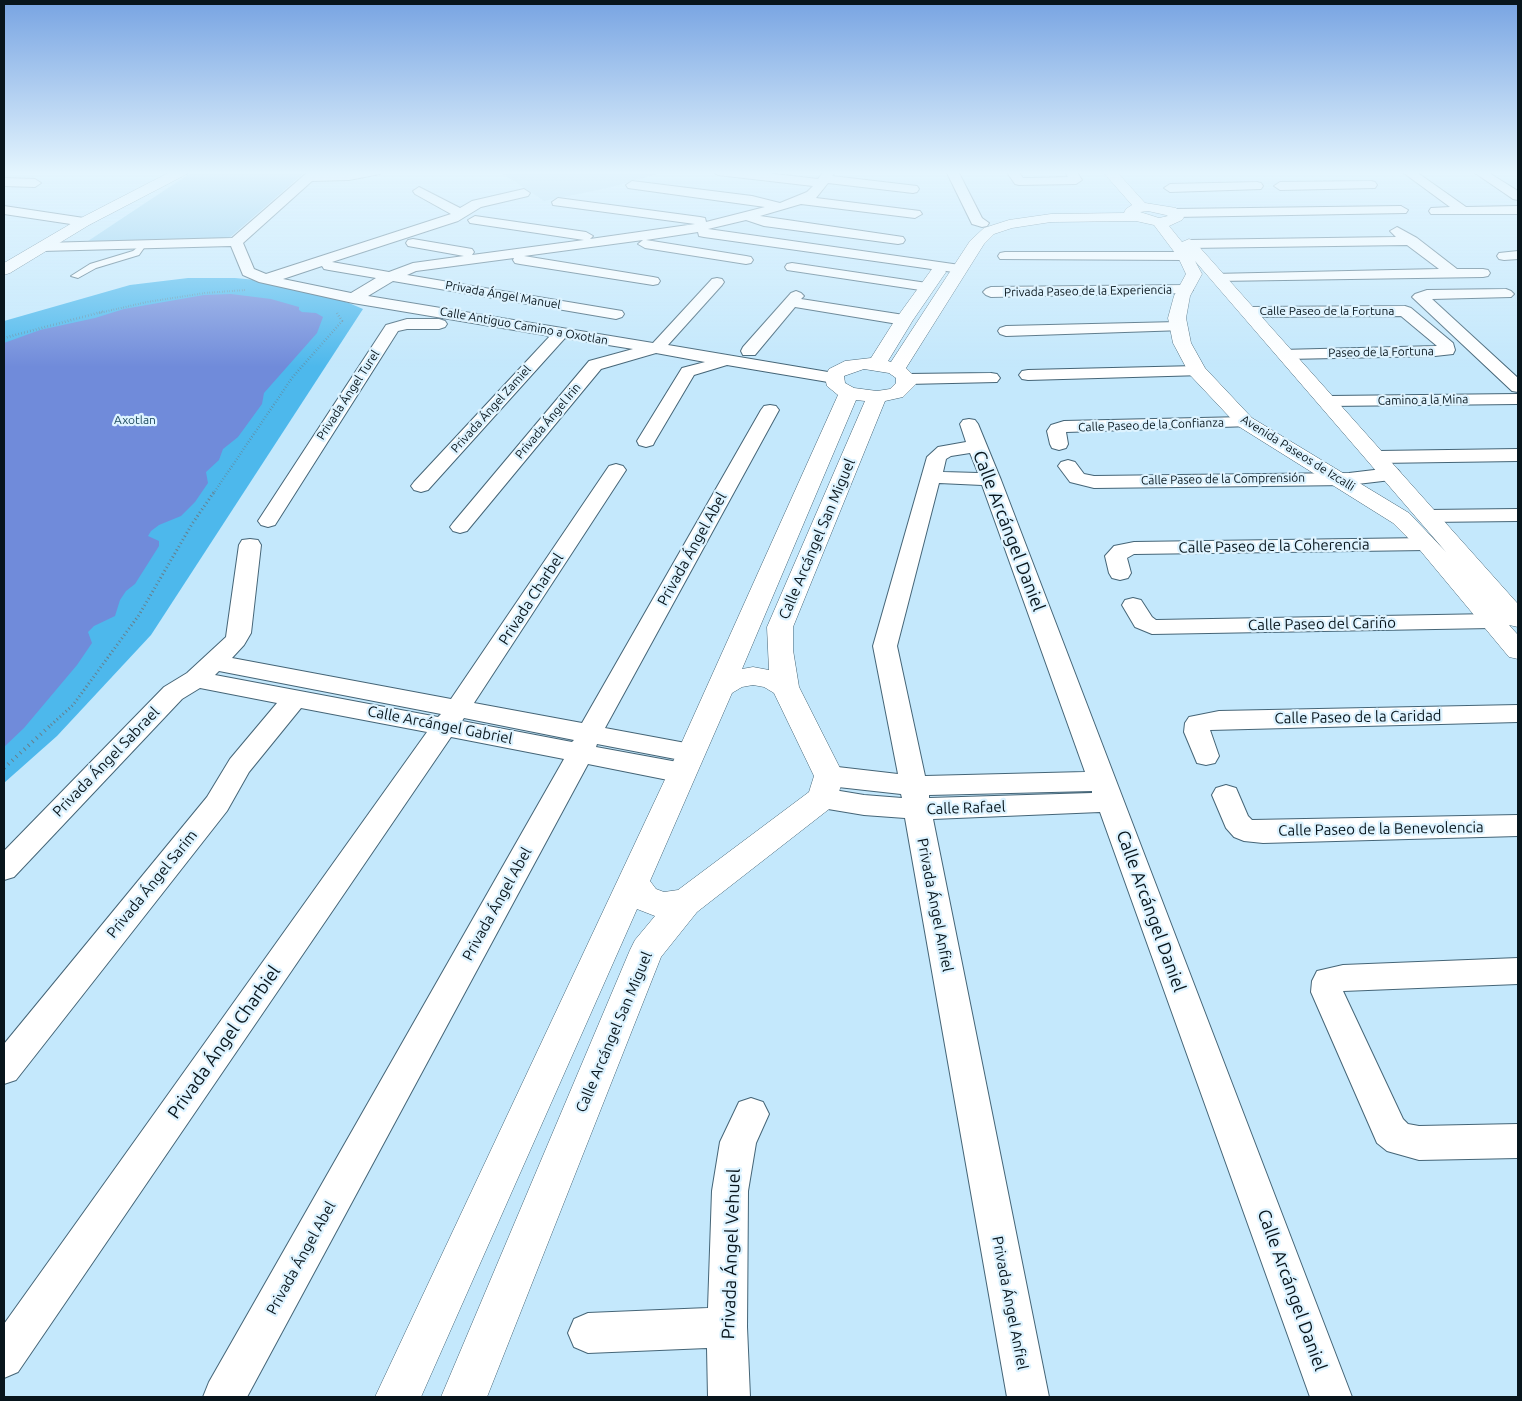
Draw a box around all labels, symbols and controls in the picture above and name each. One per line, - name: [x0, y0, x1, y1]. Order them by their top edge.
- street label: Privada Ángel Manuel: [444, 278, 562, 312]
- street label: Privada Paseo de la Experiencia: [1004, 282, 1172, 300]
- street label: Calle Antiguo Camino a Oxotlan: [439, 304, 609, 348]
- street label: Calle Paseo de la Fortuna: [1260, 304, 1394, 318]
- street label: Paseo de la Fortuna: [1328, 344, 1434, 360]
- street label: Privada Ángel Turel: [314, 347, 382, 443]
- street label: Privada Ángel Zamiel: [448, 362, 534, 456]
- street label: Privada Ángel Irin: [512, 380, 584, 462]
- street label: Camino a la Mina: [1377, 392, 1469, 408]
- street label: Avenida Paseos de Izcalli: [1238, 412, 1358, 494]
- park label: Axotlan: [114, 413, 156, 427]
- street label: Calle Paseo de la Confianza: [1078, 415, 1224, 435]
- street label: Calle Arcángel Daniel: [968, 448, 1050, 614]
- street label: Calle Arcángel San Miguel: [775, 456, 859, 622]
- street label: Calle Paseo de la Comprensión: [1141, 470, 1305, 488]
- street label: Privada Ángel Abel: [653, 489, 731, 609]
- street label: Calle Paseo de la Coherencia: [1178, 535, 1370, 557]
- street label: Privada Charbel: [495, 550, 567, 648]
- street label: Calle Paseo del Cariño: [1248, 614, 1396, 634]
- street label: Calle Arcángel Gabriel: [366, 702, 514, 748]
- street label: Privada Ángel Sabrael: [49, 703, 163, 821]
- street label: Calle Paseo de la Caridad: [1274, 707, 1442, 727]
- street label: Calle Rafael: [926, 798, 1006, 818]
- street label: Calle Paseo de la Benevolencia: [1278, 818, 1484, 840]
- street label: Privada Ángel Sarim: [103, 826, 201, 942]
- street label: Calle Arcángel Daniel: [1112, 827, 1190, 995]
- street label: Privada Ángel Anfiel: [913, 837, 957, 973]
- street label: Privada Ángel Abel: [458, 844, 536, 964]
- street label: Calle Arcángel San Miguel: [572, 949, 656, 1115]
- street label: Privada Ángel Charbiel: [163, 961, 285, 1123]
- street label: Privada Ángel Vehuel: [717, 1168, 745, 1340]
- street label: Privada Ángel Abel: [262, 1198, 340, 1318]
- street label: Calle Arcángel Daniel: [1253, 1206, 1331, 1374]
- street label: Privada Ángel Anfiel: [988, 1235, 1032, 1371]

